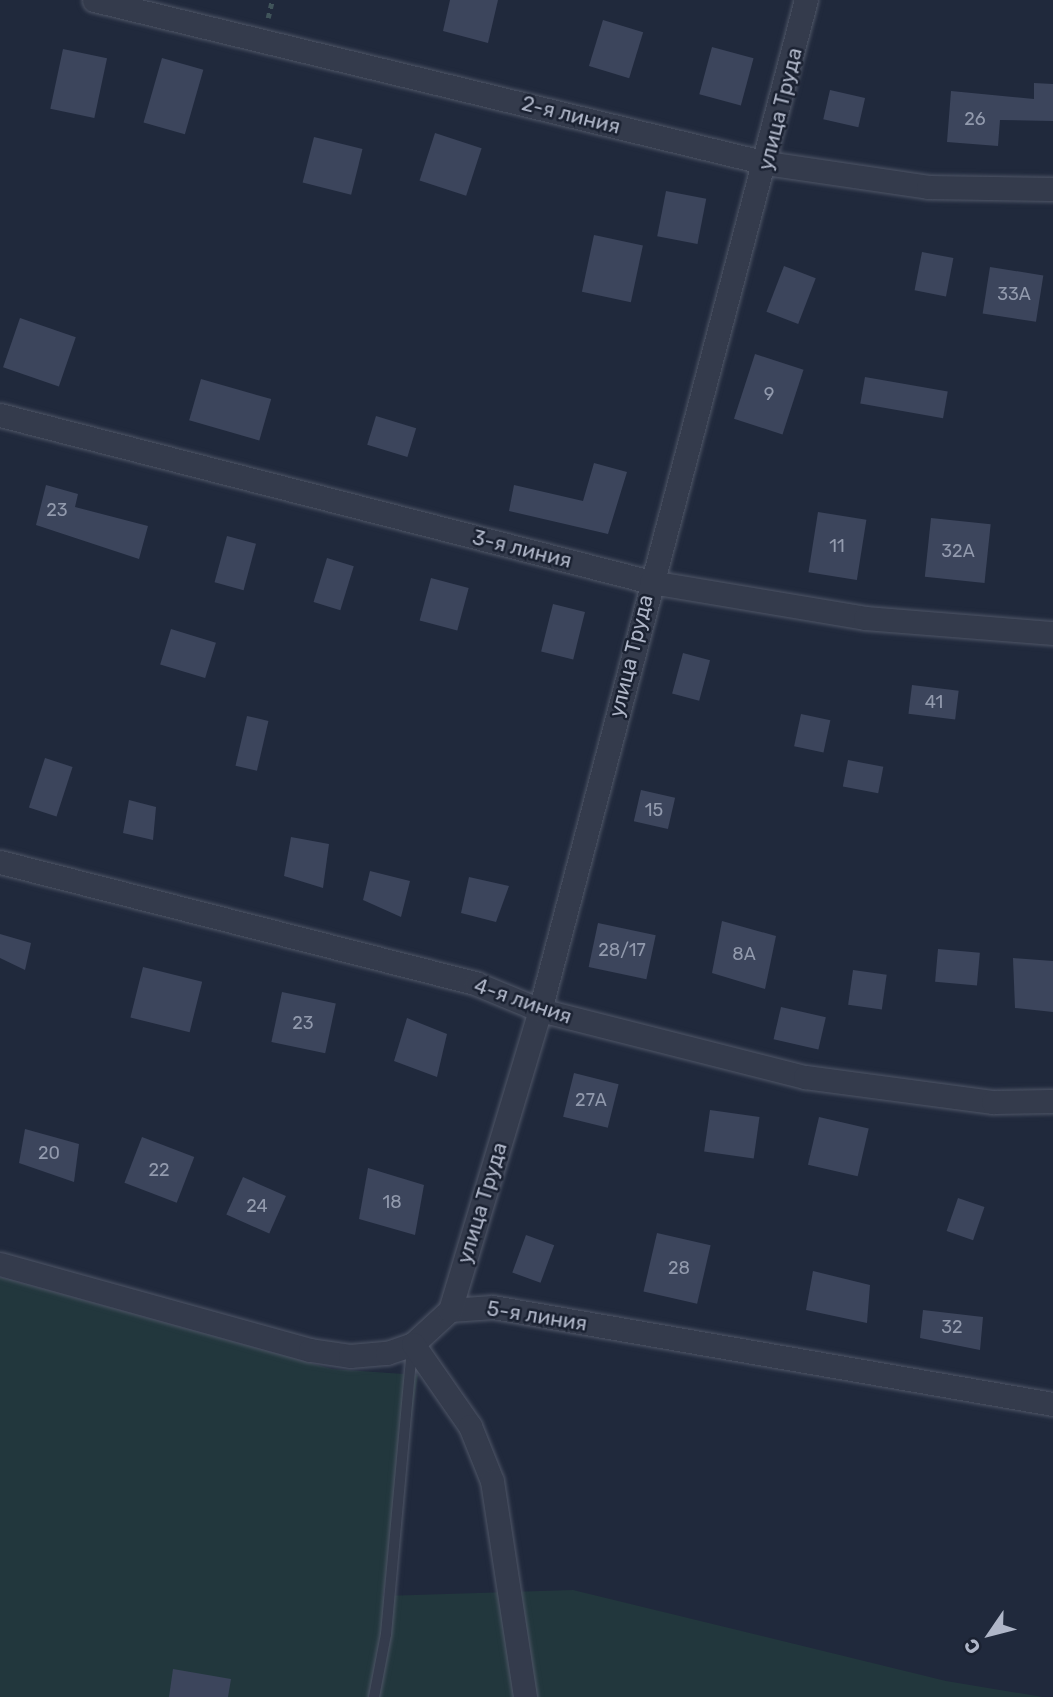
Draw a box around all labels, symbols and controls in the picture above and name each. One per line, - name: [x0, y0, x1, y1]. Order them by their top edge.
- street label: улица Труда: [753, 45, 807, 173]
- street label: 2-я линия: [519, 91, 623, 139]
- house number: 26: [964, 108, 986, 130]
- house number: 33А: [997, 283, 1031, 305]
- house number: 9: [764, 383, 774, 405]
- house number: 23: [46, 499, 68, 521]
- street label: 3-я линия: [470, 525, 574, 573]
- house number: 11: [829, 535, 845, 557]
- house number: 32А: [941, 540, 975, 562]
- street label: улица Труда: [604, 592, 658, 720]
- house number: 41: [925, 691, 943, 713]
- house number: 15: [645, 799, 663, 821]
- house number: 28/17: [598, 939, 646, 961]
- house number: 8А: [732, 943, 756, 965]
- street label: 4-я линия: [471, 973, 575, 1029]
- house number: 23: [292, 1012, 314, 1034]
- house number: 27А: [575, 1089, 607, 1111]
- street label: улица Труда: [452, 1139, 512, 1267]
- house number: 20: [38, 1142, 60, 1164]
- house number: 22: [148, 1159, 170, 1181]
- house number: 18: [382, 1191, 402, 1213]
- house number: 24: [246, 1195, 268, 1217]
- house number: 28: [668, 1257, 690, 1279]
- street label: 5-я линия: [485, 1296, 589, 1336]
- house number: 32: [941, 1316, 963, 1338]
- north arrow: [955, 1599, 1025, 1669]
- text: С: [959, 1634, 986, 1658]

